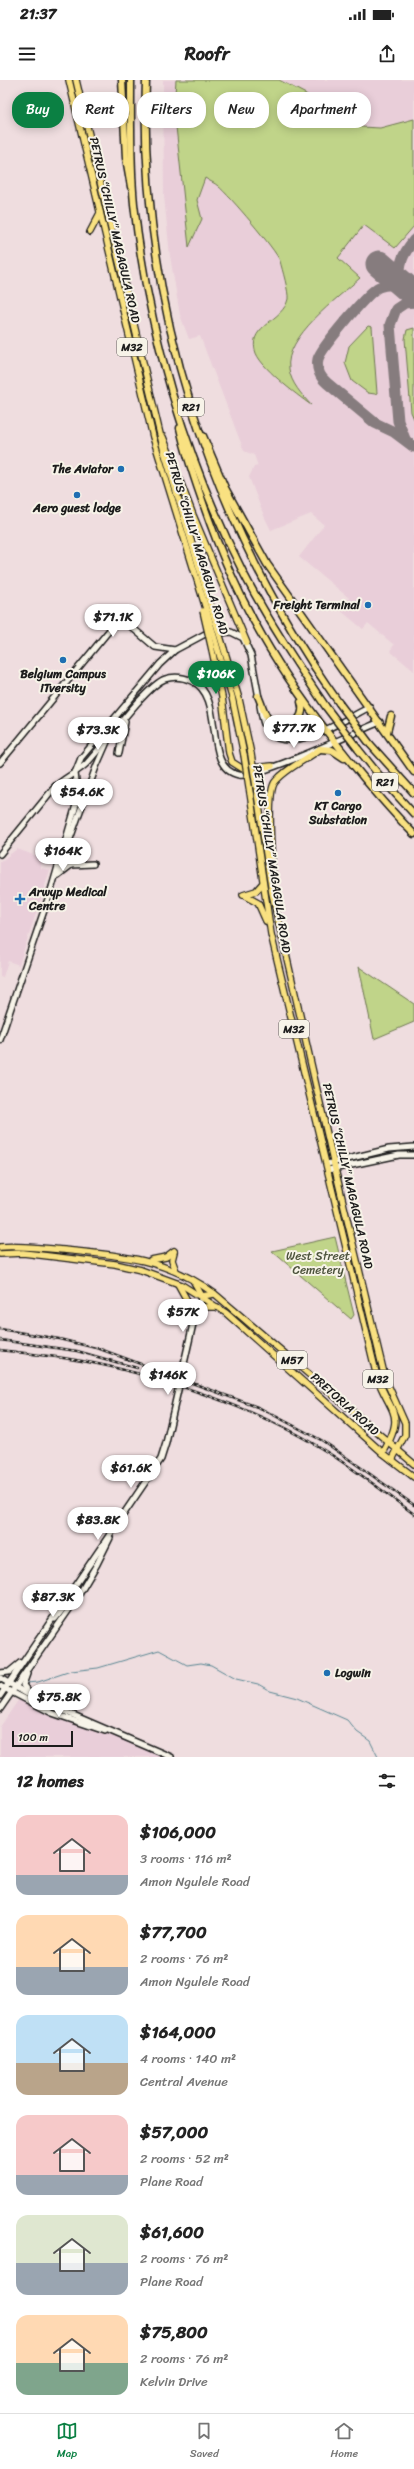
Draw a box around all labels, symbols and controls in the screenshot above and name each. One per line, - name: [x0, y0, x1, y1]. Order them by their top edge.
- text: 21:37: [20, 1, 56, 27]
- text: Roofr: [185, 38, 229, 70]
- icon: menu: [16, 43, 38, 65]
- icon: share: [376, 43, 398, 65]
- chip: Buy: [12, 92, 64, 128]
- chip: Rent: [72, 92, 129, 128]
- chip: Filters: [137, 92, 206, 128]
- chip: New: [214, 92, 269, 128]
- chip: Apartment: [277, 92, 371, 128]
- street label: PETRUS “CHILLY” MAGAGULA ROAD: [83, 135, 147, 325]
- road number: M32: [117, 338, 147, 356]
- road number: R21: [178, 398, 204, 416]
- street label: PETRUS “CHILLY” MAGAGULA ROAD: [159, 449, 235, 637]
- place label: The Aviator: [52, 458, 114, 480]
- marker: The Aviator: [116, 464, 126, 474]
- marker: Aero guest lodge: [72, 490, 82, 500]
- place label: Aero guest lodge: [32, 497, 121, 519]
- place label: Freight Terminal: [273, 594, 361, 616]
- marker: Freight Terminal: [363, 600, 373, 610]
- pin: $71.1K: [80, 604, 146, 638]
- text: $71.1K: [93, 605, 133, 628]
- marker: Belgium Campus iTversity: [58, 655, 68, 665]
- pin: $106K: [188, 661, 244, 695]
- text: $106K: [197, 662, 235, 685]
- place label: Belgium Campus iTversity: [20, 663, 107, 699]
- pin: $77.7K: [261, 715, 327, 749]
- text: $77.7K: [273, 716, 315, 739]
- pin: $73.3K: [65, 717, 131, 751]
- text: $73.3K: [77, 718, 119, 741]
- street label: PETRUS “CHILLY” MAGAGULA ROAD: [246, 763, 298, 955]
- road number: R21: [372, 773, 398, 791]
- pin: $54.6K: [49, 779, 115, 813]
- text: $54.6K: [60, 780, 104, 803]
- marker: KT Cargo Substation: [333, 788, 343, 798]
- place label: KT Cargo Substation: [308, 795, 368, 831]
- pin: $164K: [35, 838, 91, 872]
- text: $164K: [44, 839, 82, 862]
- place label: Arwyp Medical Centre: [28, 881, 107, 917]
- marker: Arwyp Medical Centre: [14, 893, 26, 905]
- road number: M32: [279, 1020, 309, 1038]
- street label: PETRUS “CHILLY” MAGAGULA ROAD: [316, 1081, 380, 1271]
- park label: West Street Cemetery: [286, 1245, 350, 1281]
- pin: $57K: [159, 1299, 207, 1333]
- text: $57K: [167, 1300, 199, 1323]
- road number: M57: [277, 1351, 307, 1369]
- pin: $146K: [140, 1362, 196, 1396]
- text: $146K: [149, 1363, 187, 1386]
- street label: PRETORIA ROAD: [305, 1367, 385, 1441]
- road number: M32: [363, 1370, 393, 1388]
- pin: $61.6K: [98, 1455, 164, 1489]
- text: $61.6K: [111, 1456, 151, 1479]
- pin: $83.8K: [65, 1507, 131, 1541]
- text: $83.8K: [76, 1508, 120, 1531]
- pin: $87.3K: [20, 1584, 86, 1618]
- text: $87.3K: [32, 1585, 74, 1608]
- place label: Logwin: [335, 1662, 371, 1684]
- marker: Logwin: [322, 1668, 332, 1678]
- pin: $75.8K: [26, 1684, 92, 1718]
- text: $75.8K: [37, 1685, 81, 1708]
- text: 100 m: [18, 1728, 48, 1747]
- scale bar: [12, 1729, 73, 1748]
- text: 12 homes: [16, 1766, 84, 1796]
- icon: filters: [376, 1770, 398, 1792]
- text: $106,000: [140, 1817, 216, 1847]
- icon: home: [48, 1831, 96, 1879]
- text: 3 rooms · 116 m²: [140, 1847, 232, 1870]
- text: Amon Ngulele Road: [140, 1870, 250, 1893]
- text: $77,700: [140, 1917, 207, 1947]
- icon: home: [48, 1931, 96, 1979]
- text: 2 rooms · 76 m²: [140, 1947, 228, 1970]
- text: Amon Ngulele Road: [140, 1970, 250, 1993]
- text: $164,000: [140, 2017, 216, 2047]
- icon: home: [48, 2031, 96, 2079]
- text: 4 rooms · 140 m²: [140, 2047, 236, 2070]
- text: Central Avenue: [140, 2070, 228, 2093]
- text: $57,000: [140, 2117, 208, 2147]
- icon: home: [48, 2131, 96, 2179]
- text: 2 rooms · 52 m²: [140, 2147, 229, 2170]
- text: Plane Road: [140, 2170, 203, 2193]
- text: $61,600: [140, 2217, 204, 2247]
- icon: home: [48, 2231, 96, 2279]
- text: 2 rooms · 76 m²: [140, 2247, 228, 2270]
- text: Plane Road: [140, 2270, 203, 2293]
- text: $75,800: [140, 2317, 208, 2347]
- icon: home: [48, 2331, 96, 2379]
- text: 2 rooms · 76 m²: [140, 2347, 228, 2370]
- text: Kelvin Drive: [140, 2370, 208, 2393]
- tab: Map: [56, 2420, 78, 2463]
- tab: Saved: [190, 2420, 219, 2463]
- tab: Home: [331, 2420, 358, 2463]

